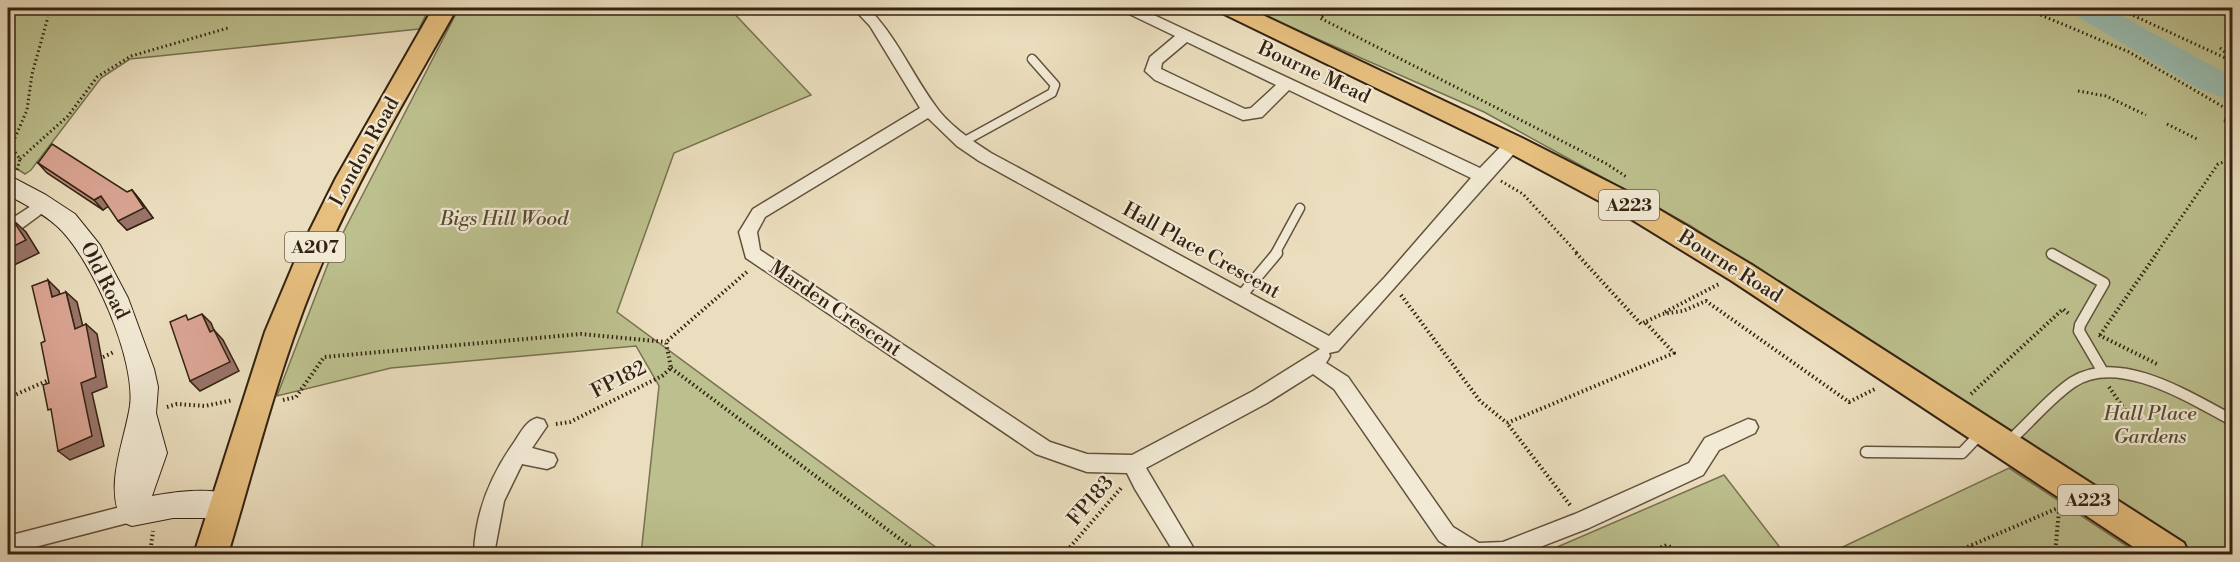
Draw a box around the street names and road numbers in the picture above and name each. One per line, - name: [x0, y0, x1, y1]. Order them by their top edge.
- street label: Bourne Mead: [1253, 36, 1375, 110]
- street label: London Road: [325, 92, 406, 211]
- road number: A223: [1599, 190, 1659, 220]
- street label: Hall Place Crescent: [1118, 197, 1284, 305]
- street label: Bourne Road: [1672, 225, 1787, 309]
- road number: A207: [285, 232, 345, 262]
- street label: Old Road: [74, 238, 134, 324]
- street label: Marden Crescent: [764, 256, 906, 362]
- street label: FP182: [587, 356, 651, 404]
- street label: FP183: [1062, 471, 1120, 531]
- road number: A223: [2058, 485, 2118, 515]

